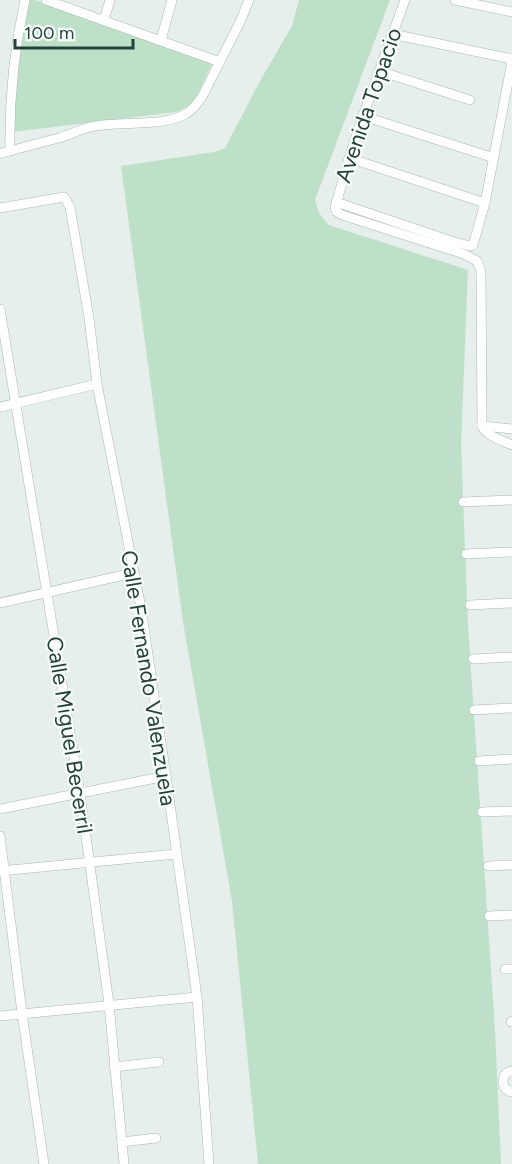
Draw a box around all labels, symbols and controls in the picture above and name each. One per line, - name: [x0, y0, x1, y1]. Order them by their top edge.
- scale bar: [15, 12, 134, 50]
- text: 100 m: [24, 22, 74, 44]
- street label: Avenida Topacio: [329, 24, 408, 186]
- street label: Calle Fernando Valenzuela: [115, 548, 182, 808]
- street label: Calle Miguel Becerril: [41, 634, 98, 836]

